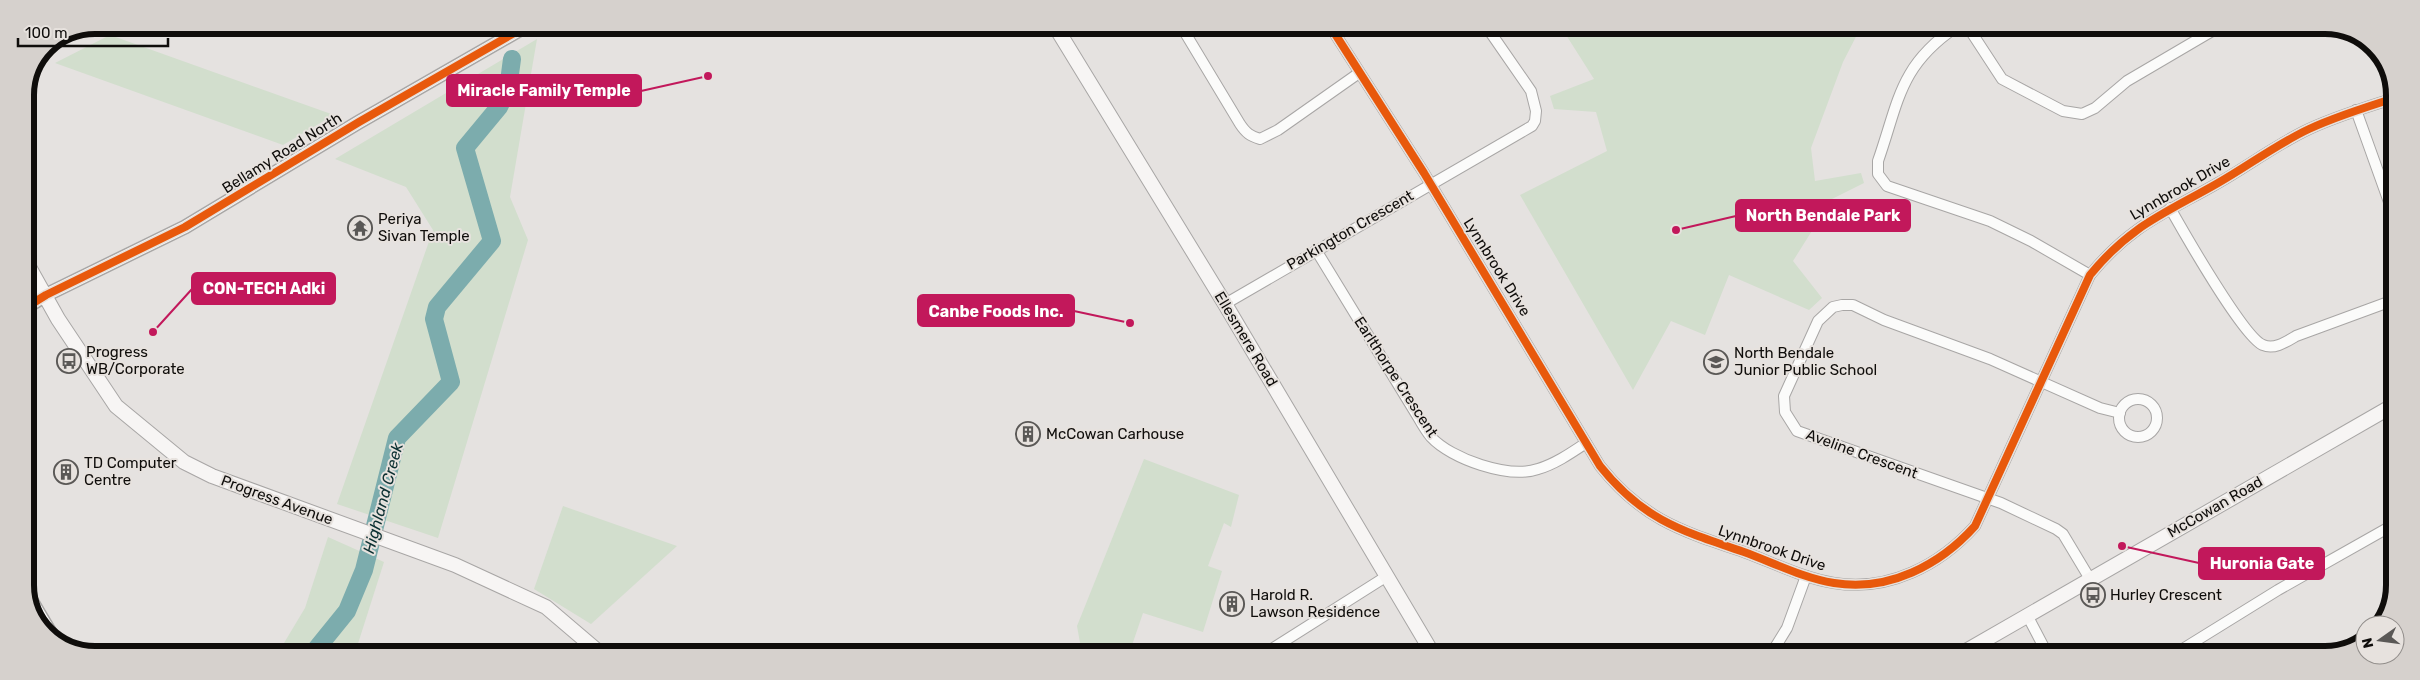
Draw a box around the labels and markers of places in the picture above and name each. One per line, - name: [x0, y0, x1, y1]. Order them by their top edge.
- callout: Miracle Family Temple: [447, 75, 641, 106]
- callout: North Bendale Park: [1736, 200, 1910, 231]
- place label: Periya Sivan Temple: [378, 210, 470, 245]
- temple icon: Periya Sivan Temple: [347, 215, 373, 241]
- callout: CON-TECH Adki: [192, 273, 335, 304]
- callout: Canbe Foods Inc.: [918, 295, 1074, 326]
- place label: Progress WB/Corporate: [86, 343, 185, 378]
- place label: North Bendale Junior Public School: [1734, 344, 1877, 379]
- bus stop icon: Progress WB/Corporate: [56, 348, 82, 374]
- school or university icon: North Bendale Junior Public School: [1703, 349, 1729, 375]
- building icon: McCowan Carhouse: [1015, 421, 1041, 447]
- place label: McCowan Carhouse: [1046, 425, 1184, 443]
- place label: TD Computer Centre: [84, 454, 177, 489]
- building icon: TD Computer Centre: [53, 459, 79, 485]
- callout: Huronia Gate: [2199, 548, 2324, 579]
- bus stop icon: Hurley Crescent: [2080, 582, 2106, 608]
- place label: Harold R. Lawson Residence: [1250, 586, 1380, 621]
- place label: Hurley Crescent: [2110, 586, 2222, 604]
- building icon: Harold R. Lawson Residence: [1219, 591, 1245, 617]

